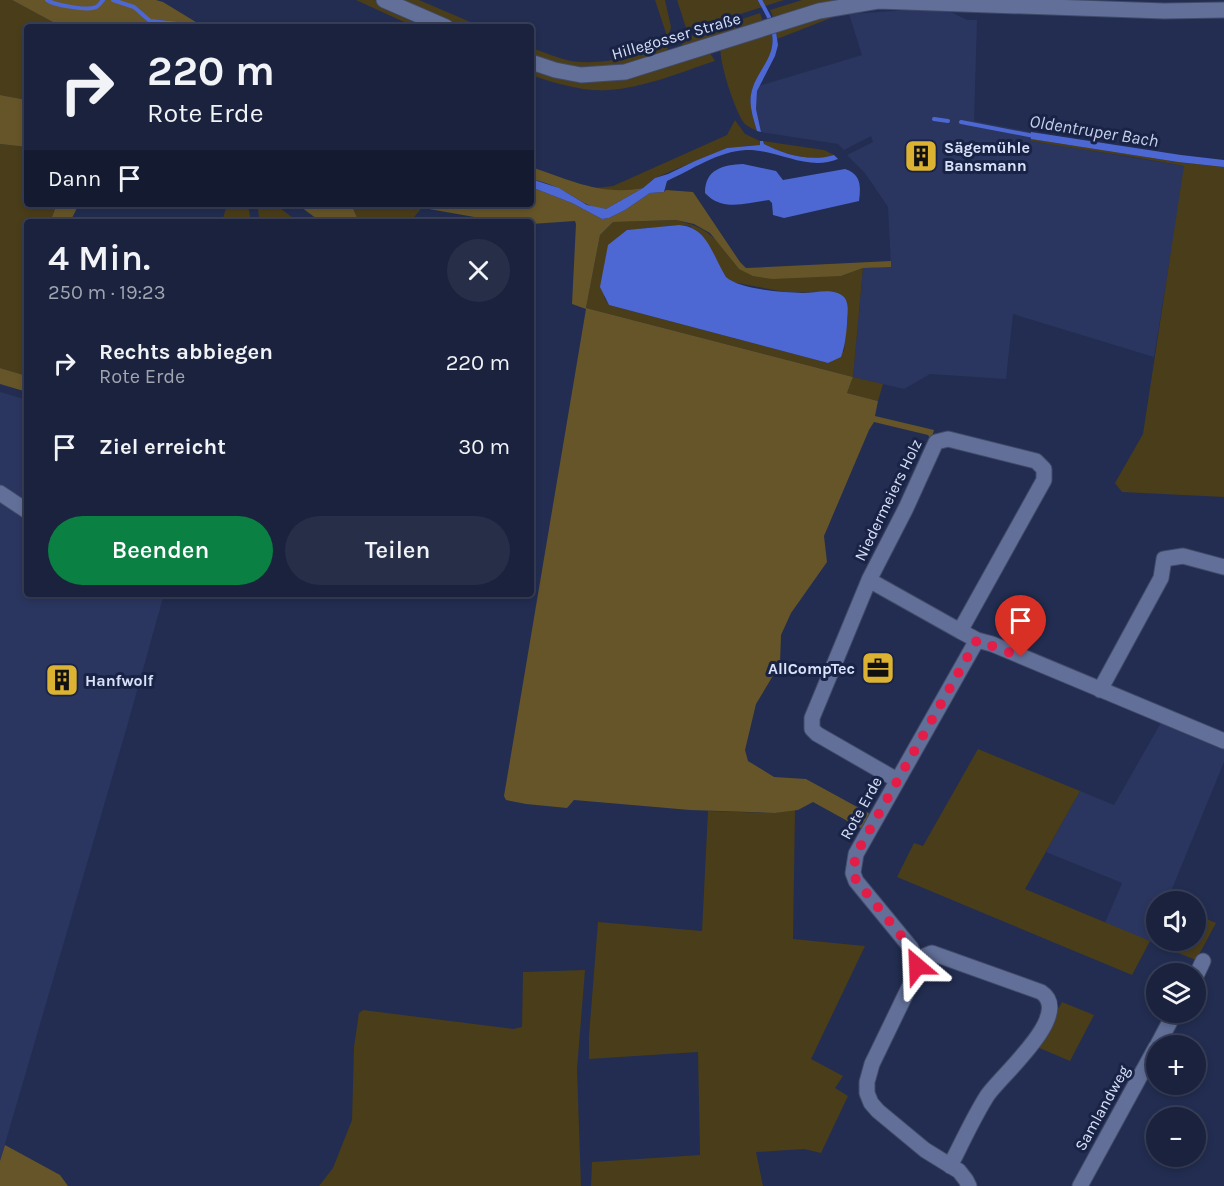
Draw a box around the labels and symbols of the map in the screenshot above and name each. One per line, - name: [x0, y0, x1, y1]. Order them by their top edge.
- street label: Hillegosser Straße: [609, 8, 743, 64]
- water label: Oldentruper Bach: [1028, 110, 1160, 152]
- building icon: Sägemühle Bansmann: [903, 138, 939, 174]
- place label: Sägemühle Bansmann: [944, 138, 1030, 175]
- street label: Niedermeiers Holz: [850, 436, 926, 564]
- pin: [995, 595, 1046, 657]
- office icon: AllCompTec: [860, 650, 896, 686]
- place label: AllCompTec: [768, 659, 855, 678]
- building icon: Hanfwolf: [44, 662, 80, 698]
- place label: Hanfwolf: [85, 671, 154, 690]
- street label: Rote Erde: [836, 773, 886, 843]
- position arrow: [885, 934, 949, 998]
- street label: Samlandweg: [1071, 1062, 1133, 1154]

